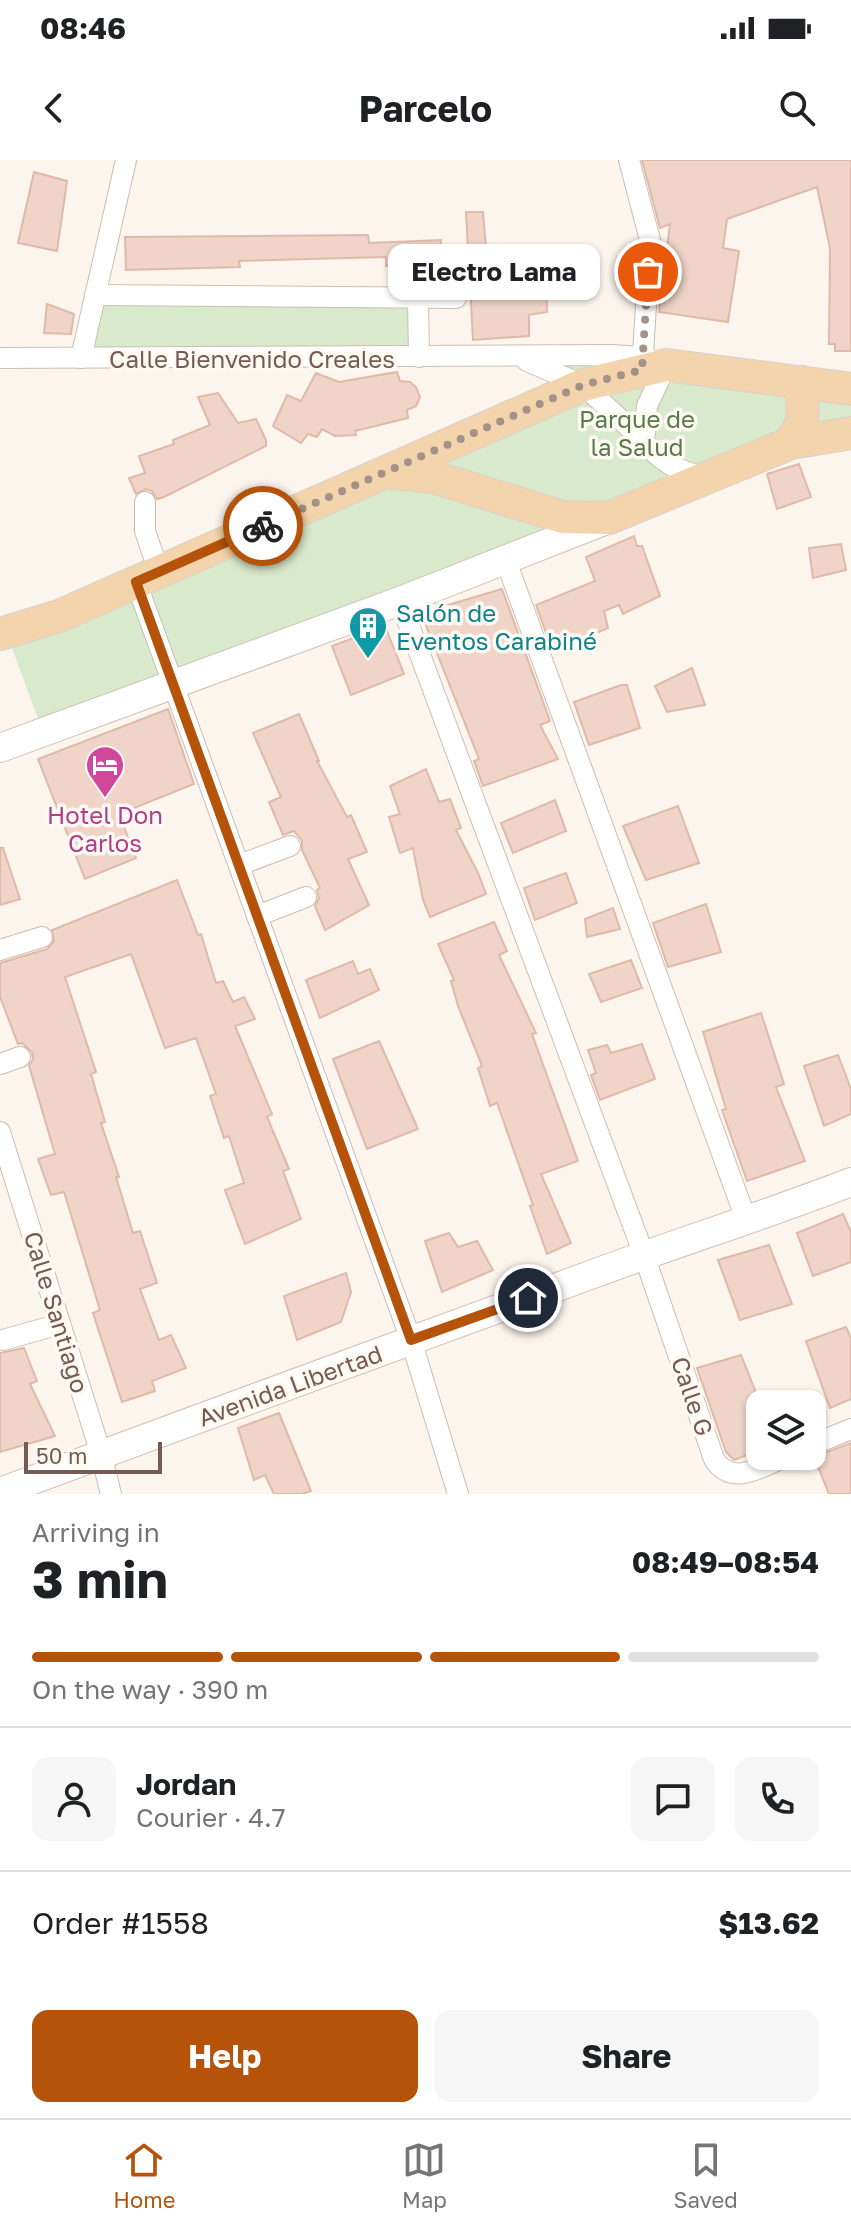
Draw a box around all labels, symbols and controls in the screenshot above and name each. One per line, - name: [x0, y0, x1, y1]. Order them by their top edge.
- text: 08:46: [40, 10, 126, 46]
- icon: back: [32, 86, 76, 130]
- icon: search: [775, 86, 819, 130]
- text: Parcelo: [359, 87, 492, 130]
- pin: [614, 238, 682, 306]
- callout: Electro Lama: [388, 244, 600, 300]
- icon: bag: [626, 250, 670, 294]
- text: Electro Lama: [411, 256, 577, 287]
- street label: Calle Bienvenido Creales: [109, 344, 395, 373]
- park label: Parque de la Salud: [579, 404, 695, 461]
- courier: [223, 486, 303, 566]
- icon: bike: [241, 504, 285, 548]
- place label: Salón de Eventos Carabiné: [396, 598, 597, 655]
- building icon: Salón de Eventos Carabiné: [347, 605, 389, 660]
- hotel icon: Hotel Don Carlos: [84, 744, 126, 799]
- place label: Hotel Don Carlos: [47, 800, 163, 857]
- street label: Calle Santiago: [19, 1228, 95, 1396]
- pin: [494, 1264, 562, 1332]
- icon: home: [506, 1276, 550, 1320]
- street label: Avenida Libertad: [194, 1338, 386, 1432]
- street label: Calle G: [666, 1353, 720, 1439]
- map controls: [746, 1390, 826, 1470]
- button: layers: [746, 1390, 826, 1470]
- scale bar: [24, 1438, 162, 1474]
- text: 50 m: [36, 1442, 87, 1469]
- text: Arriving in: [32, 1517, 160, 1548]
- text: 08:49–08:54: [632, 1544, 819, 1580]
- text: 3 min: [32, 1547, 168, 1609]
- text: On the way · 390 m: [32, 1674, 268, 1705]
- button: person: [32, 1757, 116, 1841]
- button: chat: [631, 1757, 715, 1841]
- button: phone: [735, 1757, 819, 1841]
- text: Jordan: [136, 1766, 236, 1802]
- text: Courier · 4.7: [136, 1802, 286, 1833]
- text: Order #1558: [32, 1905, 209, 1941]
- text: $13.62: [718, 1905, 819, 1941]
- button: Help: [32, 2010, 418, 2102]
- button: Share: [434, 2010, 819, 2102]
- tab: Home: [113, 2138, 175, 2213]
- tab: Map: [402, 2138, 447, 2213]
- tab: Saved: [673, 2138, 738, 2213]

